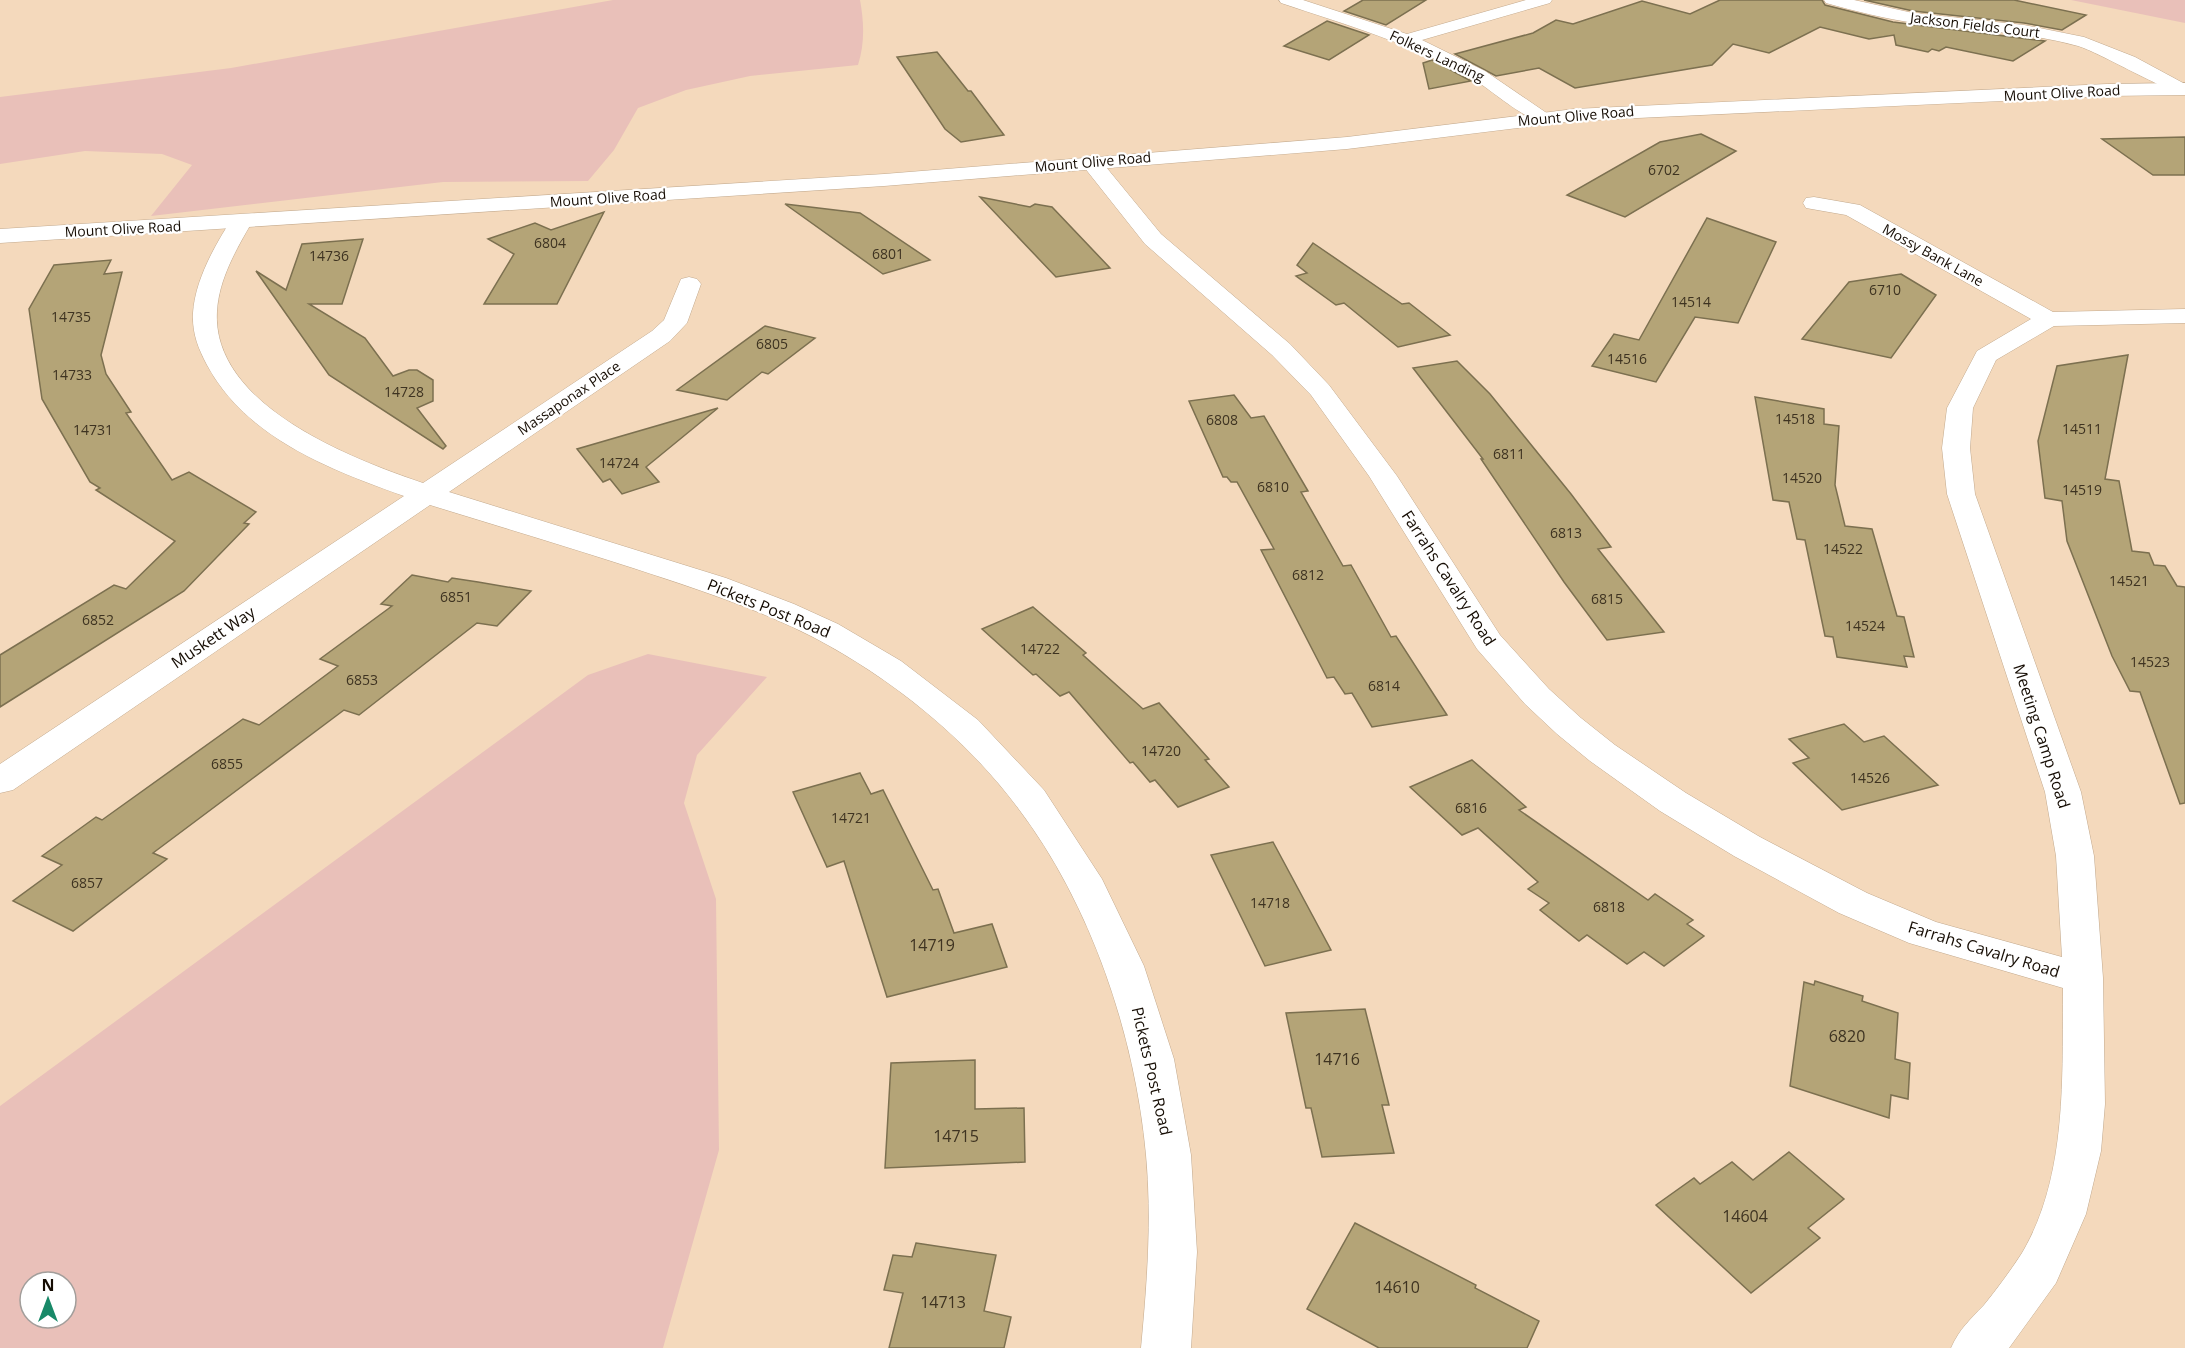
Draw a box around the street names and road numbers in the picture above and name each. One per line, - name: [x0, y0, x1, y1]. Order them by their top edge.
- street label: Jackson Fields Court: [1907, 7, 2041, 42]
- street label: Folkers Landing: [1387, 25, 1488, 86]
- street label: Mount Olive Road: [2003, 80, 2121, 105]
- street label: Mount Olive Road: [1517, 101, 1635, 130]
- street label: Mount Olive Road: [1034, 147, 1152, 176]
- street label: Mount Olive Road: [549, 184, 667, 211]
- street label: Mount Olive Road: [64, 216, 182, 241]
- street label: Mossy Bank Lane: [1879, 219, 1987, 290]
- street label: Massaponax Place: [514, 356, 624, 439]
- street label: Farrahs Cavalry Road: [1397, 506, 1501, 650]
- street label: Pickets Post Road: [704, 573, 834, 643]
- street label: Muskett Way: [167, 600, 260, 673]
- street label: Meeting Camp Road: [2008, 661, 2076, 811]
- street label: Farrahs Cavalry Road: [1905, 915, 2063, 983]
- street label: Pickets Post Road: [1127, 1005, 1177, 1137]

